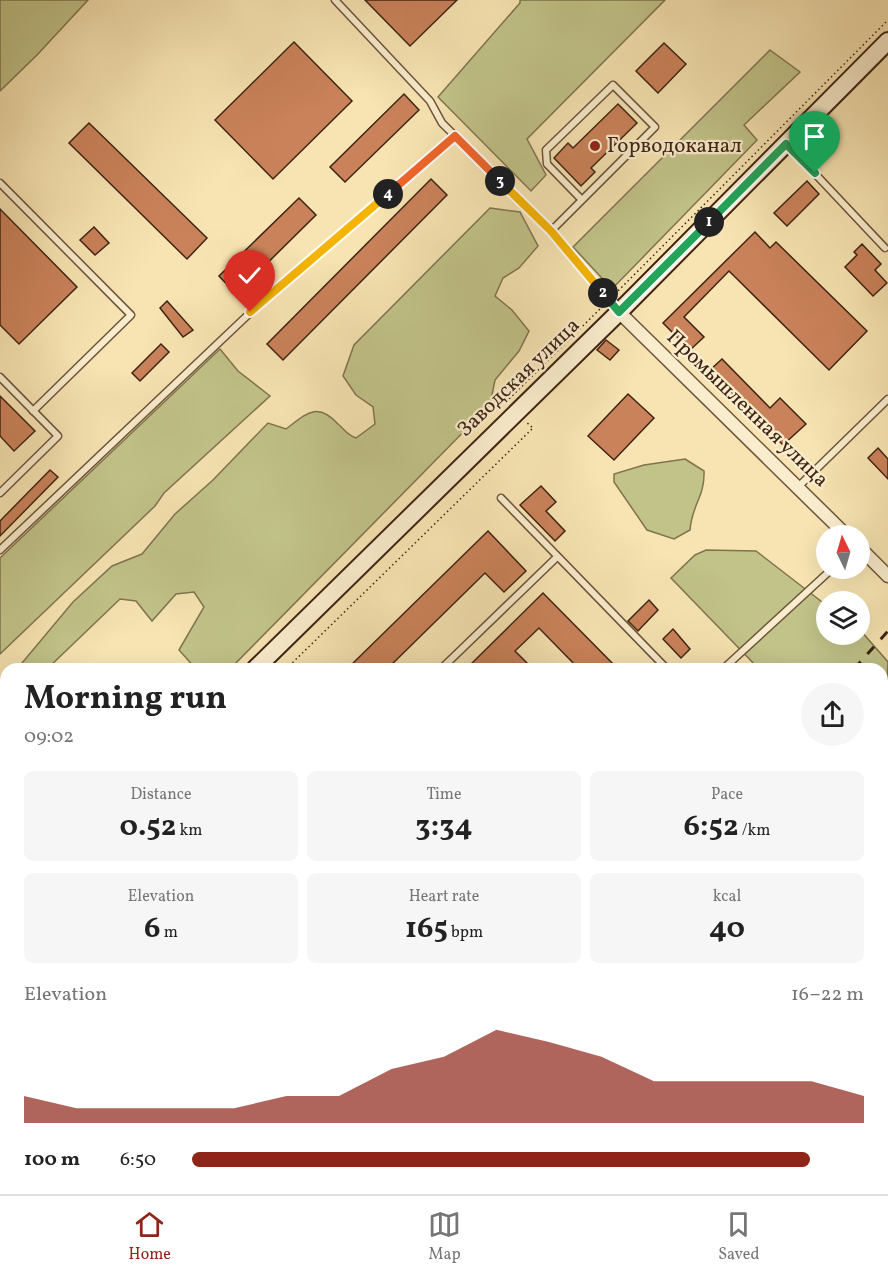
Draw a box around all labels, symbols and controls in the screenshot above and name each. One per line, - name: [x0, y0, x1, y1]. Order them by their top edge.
- pin: [789, 111, 840, 173]
- icon: arrive: [798, 120, 831, 153]
- place label: Горводоканал: [607, 132, 742, 161]
- marker: Горводоканал: [588, 139, 602, 153]
- pin: 3: [485, 166, 515, 196]
- text: 3: [496, 170, 504, 192]
- pin: 4: [373, 179, 403, 209]
- text: 4: [383, 183, 393, 205]
- pin: 1: [694, 207, 724, 237]
- text: 1: [706, 211, 712, 233]
- pin: [224, 250, 275, 312]
- icon: check: [233, 259, 266, 292]
- pin: 2: [588, 278, 618, 308]
- text: 2: [599, 282, 607, 304]
- street label: Заводская улица: [451, 312, 587, 444]
- street label: Промышленная улица: [659, 324, 835, 494]
- north arrow: [816, 525, 870, 579]
- map controls: [816, 525, 870, 645]
- button: layers: [816, 591, 870, 645]
- text: Morning run: [24, 677, 227, 723]
- button: share: [801, 683, 864, 746]
- text: 09:02: [24, 723, 74, 751]
- text: Distance: [130, 784, 192, 806]
- text: Time: [426, 784, 462, 806]
- text: Pace: [711, 784, 743, 806]
- text: 0.52: [120, 806, 176, 848]
- text: 3:34: [415, 806, 473, 848]
- text: 6:52: [684, 806, 739, 848]
- text: km: [176, 820, 202, 842]
- text: /km: [739, 820, 770, 842]
- text: Elevation: [128, 886, 194, 908]
- text: Heart rate: [409, 886, 479, 908]
- text: kcal: [713, 886, 741, 908]
- text: 6: [144, 908, 161, 950]
- text: 165: [405, 908, 448, 950]
- text: 40: [709, 908, 745, 950]
- text: m: [161, 922, 178, 944]
- text: bpm: [448, 922, 483, 944]
- text: Elevation: [24, 981, 107, 1009]
- text: 16–22 m: [791, 981, 864, 1009]
- text: 100 m: [24, 1146, 80, 1174]
- text: 6:50: [120, 1146, 156, 1174]
- tab: Home: [129, 1208, 171, 1266]
- tab: Map: [428, 1208, 461, 1266]
- tab: Saved: [718, 1208, 759, 1266]

